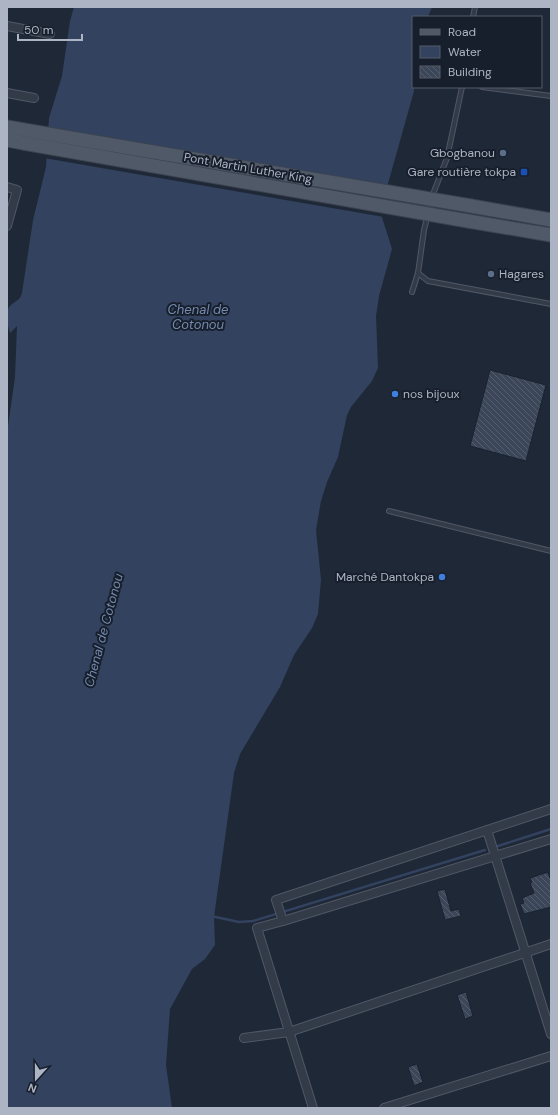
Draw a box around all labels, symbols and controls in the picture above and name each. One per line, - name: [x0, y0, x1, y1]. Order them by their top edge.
- scale bar: [18, 16, 82, 42]
- legend: [412, 16, 542, 88]
- text: 50 m: [24, 22, 53, 38]
- text: Road: [448, 24, 476, 40]
- text: Water: [448, 44, 482, 60]
- text: Building: [448, 64, 492, 80]
- place label: Gbogbanou: [430, 145, 495, 161]
- marker: Gbogbanou: [498, 148, 508, 158]
- street label: Pont Martin Luther King: [183, 149, 314, 187]
- place label: Gare routière tokpa: [408, 164, 516, 180]
- marker: Gare routière tokpa: [519, 167, 529, 177]
- place label: Hagares: [499, 266, 544, 282]
- marker: Hagares: [486, 269, 496, 279]
- water label: Chenal de Cotonou: [168, 301, 228, 333]
- place label: nos bijoux: [403, 386, 460, 402]
- marker: nos bijoux: [390, 389, 400, 399]
- place label: Marché Dantokpa: [336, 569, 434, 585]
- water label: Chenal de Cotonou: [80, 571, 127, 689]
- marker: Marché Dantokpa: [437, 572, 447, 582]
- north arrow: [16, 1059, 56, 1099]
- text: N: [26, 1080, 39, 1096]

